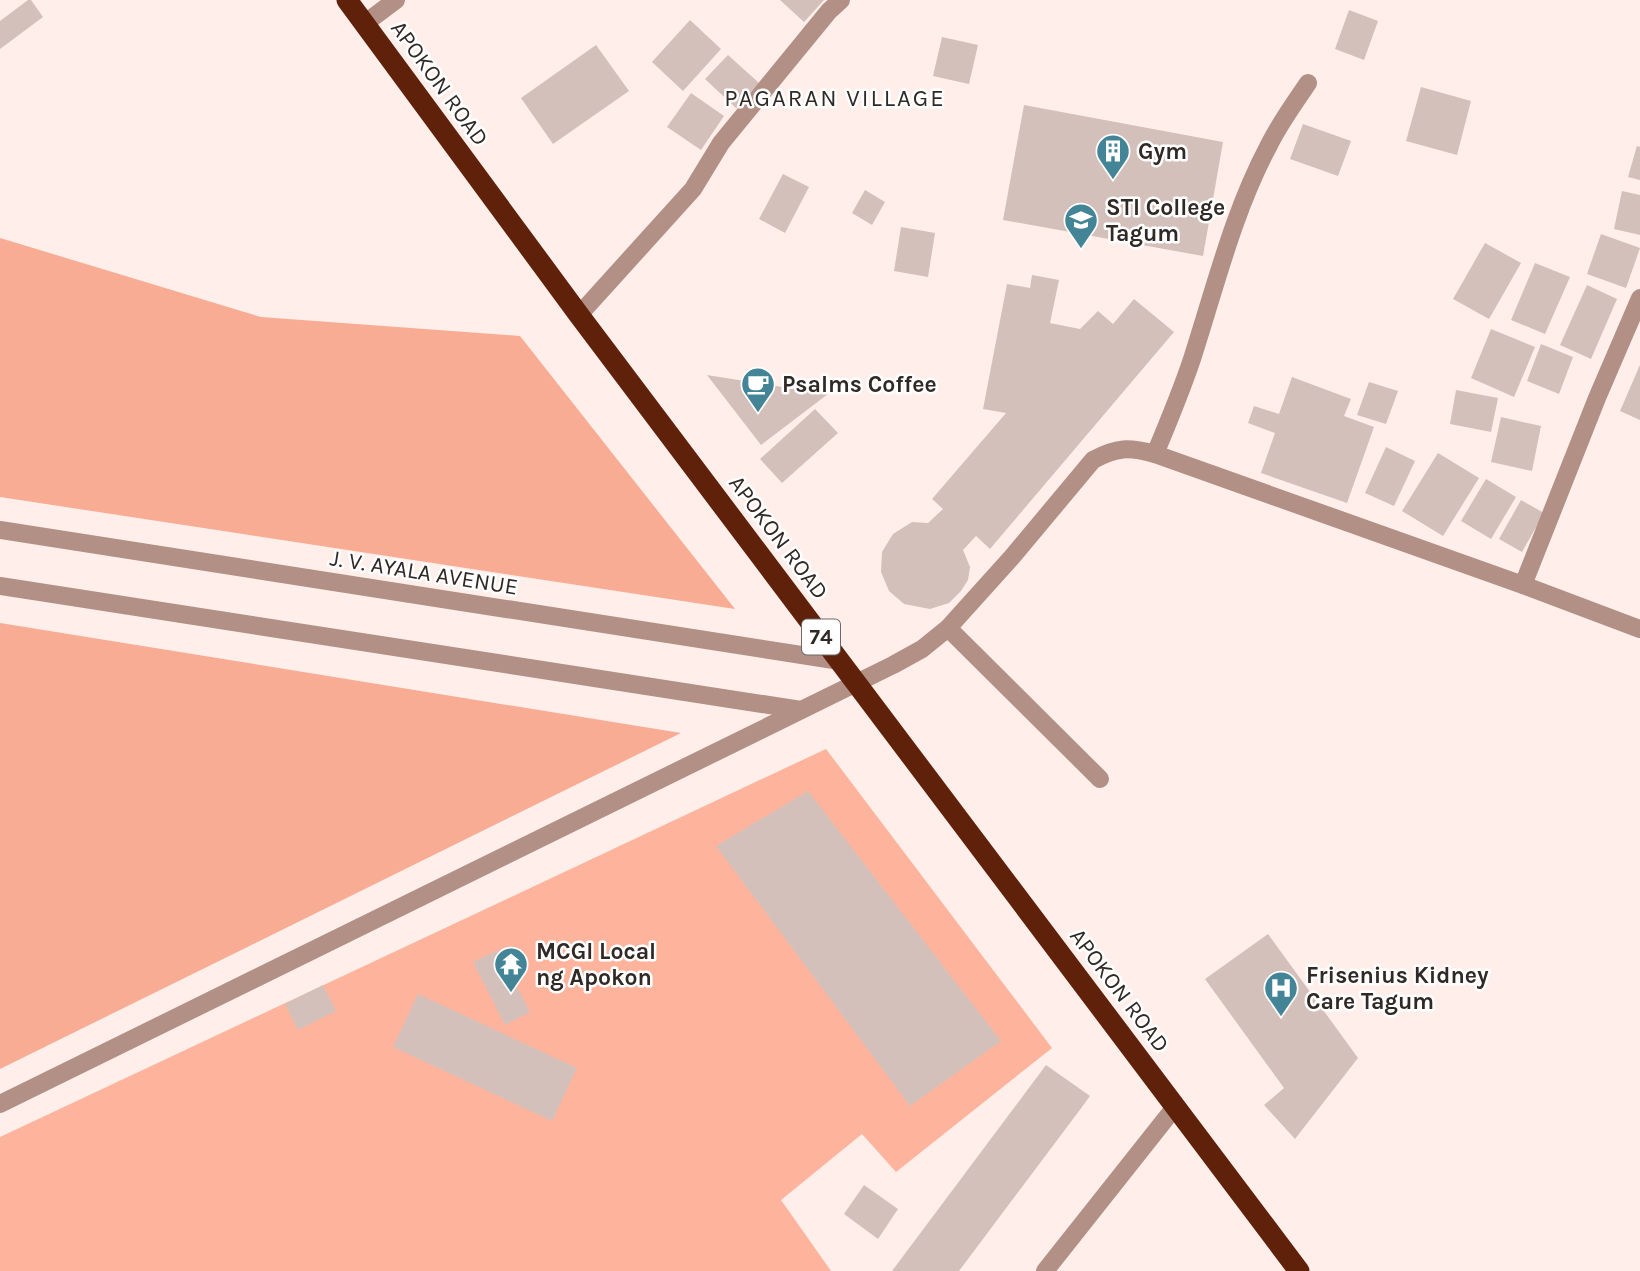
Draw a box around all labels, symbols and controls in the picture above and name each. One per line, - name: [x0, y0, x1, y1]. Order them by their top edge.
- street label: APOKON ROAD: [385, 15, 494, 151]
- district label: PAGARAN VILLAGE: [724, 84, 946, 112]
- building icon: Gym: [1094, 132, 1132, 181]
- place label: Gym: [1138, 138, 1187, 165]
- place label: STI College Tagum: [1106, 194, 1225, 247]
- school or university icon: STI College Tagum: [1062, 201, 1100, 250]
- cafe icon: Psalms Coffee: [739, 365, 777, 414]
- place label: Psalms Coffee: [782, 371, 937, 398]
- street label: APOKON ROAD: [723, 470, 834, 605]
- street label: J. V. AYALA AVENUE: [328, 544, 520, 601]
- road number: 74: [802, 620, 840, 654]
- street label: APOKON ROAD: [1064, 923, 1175, 1058]
- place label: MCGI Local ng Apokon: [536, 938, 656, 991]
- temple icon: MCGI Local ng Apokon: [492, 945, 530, 994]
- place label: Frisenius Kidney Care Tagum: [1306, 962, 1489, 1015]
- hospital icon: Frisenius Kidney Care Tagum: [1262, 969, 1300, 1018]

